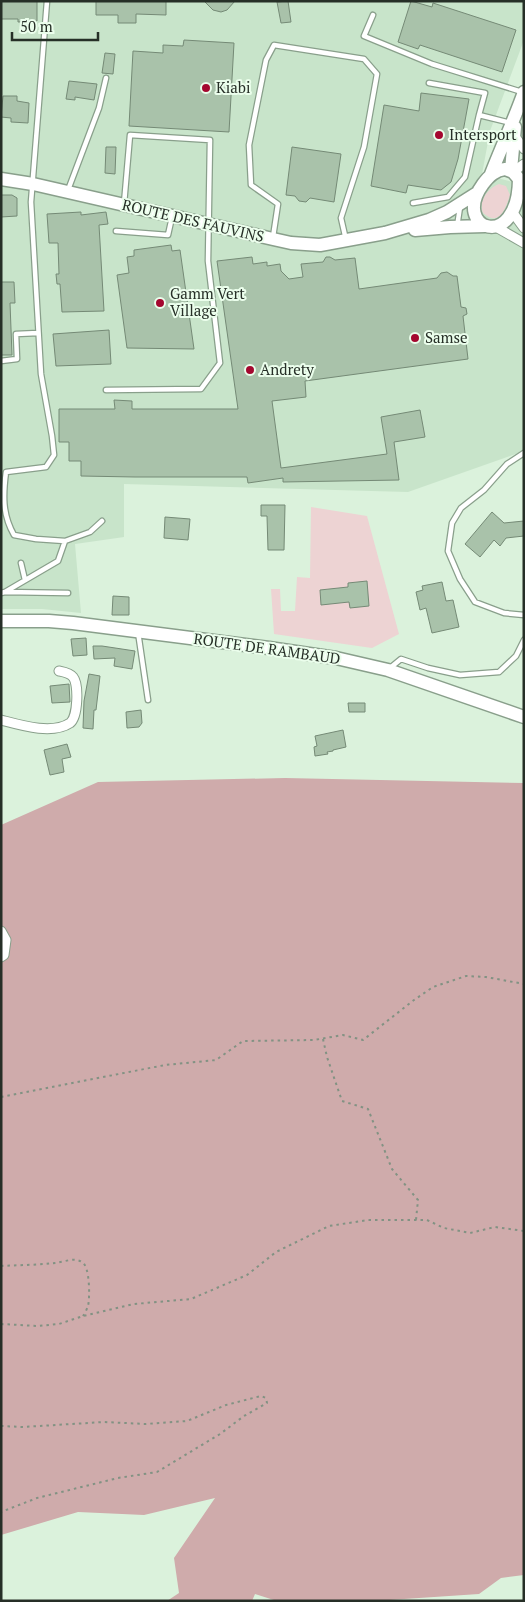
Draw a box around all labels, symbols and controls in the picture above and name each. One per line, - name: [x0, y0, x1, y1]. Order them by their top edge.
- scale bar: [12, 10, 99, 42]
- text: 50 m: [20, 16, 53, 36]
- place label: Kiabi: [216, 77, 250, 97]
- marker: Kiabi: [200, 82, 212, 94]
- place label: Intersport: [449, 124, 517, 144]
- marker: Intersport: [433, 129, 445, 141]
- street label: ROUTE DES FAUVINS: [120, 194, 266, 246]
- place label: Gamm Vert Village: [170, 283, 245, 320]
- marker: Gamm Vert Village: [154, 297, 166, 309]
- place label: Samse: [425, 327, 468, 347]
- marker: Samse: [409, 332, 421, 344]
- place label: Andrety: [260, 359, 314, 379]
- marker: Andrety: [244, 364, 256, 376]
- street label: ROUTE DE RAMBAUD: [193, 628, 342, 668]

